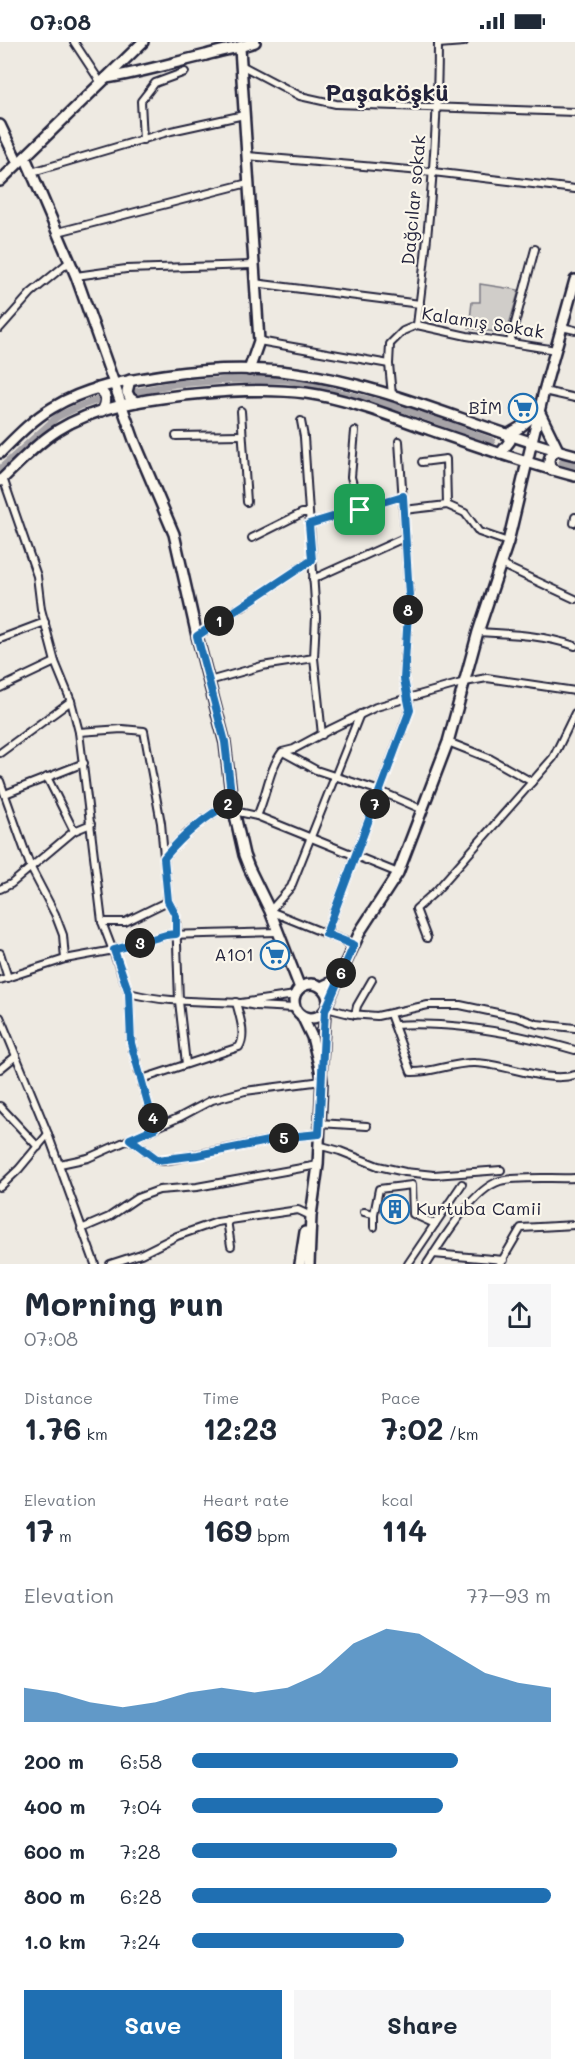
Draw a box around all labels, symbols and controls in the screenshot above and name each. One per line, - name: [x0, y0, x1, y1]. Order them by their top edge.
- text: 07:08: [30, 7, 91, 36]
- district label: Paşaköşkü: [325, 76, 449, 108]
- street label: Dağcılar sokak: [395, 134, 431, 266]
- street label: Kalamış Sokak: [420, 300, 546, 344]
- supermarket icon: BİM: [507, 392, 539, 424]
- place label: BİM: [469, 395, 502, 419]
- pin: [334, 484, 385, 535]
- icon: arrive: [343, 493, 376, 526]
- pin: 8: [393, 595, 423, 625]
- text: 8: [403, 599, 413, 620]
- pin: 1: [204, 606, 234, 636]
- text: 1: [215, 610, 223, 631]
- pin: 2: [213, 789, 243, 819]
- pin: 7: [360, 789, 390, 819]
- text: 2: [224, 793, 232, 814]
- text: 7: [371, 793, 379, 814]
- pin: 3: [125, 928, 155, 958]
- text: 3: [135, 932, 145, 953]
- supermarket icon: A101: [259, 939, 291, 971]
- place label: A101: [214, 942, 254, 966]
- pin: 6: [326, 958, 356, 988]
- text: 6: [336, 962, 346, 983]
- pin: 4: [138, 1103, 168, 1133]
- text: 4: [148, 1107, 158, 1128]
- pin: 5: [269, 1123, 299, 1153]
- text: 5: [279, 1127, 289, 1148]
- building icon: Kurtuba Camii: [379, 1193, 411, 1225]
- place label: Kurtuba Camii: [416, 1196, 541, 1220]
- text: Morning run: [24, 1281, 224, 1324]
- button: share: [488, 1284, 551, 1347]
- text: 07:08: [24, 1325, 78, 1351]
- text: Distance: [24, 1387, 93, 1408]
- text: Time: [203, 1387, 239, 1408]
- text: Pace: [381, 1387, 420, 1408]
- text: 1.76: [24, 1408, 81, 1448]
- text: 12:23: [203, 1408, 277, 1448]
- text: 7:02: [381, 1408, 444, 1448]
- text: km: [81, 1423, 108, 1444]
- text: /km: [444, 1423, 478, 1444]
- text: Elevation: [24, 1489, 96, 1510]
- text: Heart rate: [203, 1489, 289, 1510]
- text: kcal: [381, 1489, 413, 1510]
- text: 17: [24, 1510, 54, 1550]
- text: 169: [203, 1510, 252, 1550]
- text: 114: [381, 1510, 427, 1550]
- text: m: [54, 1525, 72, 1546]
- text: bpm: [252, 1525, 290, 1546]
- text: Elevation: [24, 1582, 114, 1608]
- text: 77–93 m: [467, 1582, 551, 1608]
- text: 200 m: [24, 1748, 84, 1774]
- text: 6:58: [120, 1748, 162, 1774]
- text: 400 m: [24, 1793, 85, 1819]
- text: 7:04: [120, 1793, 161, 1819]
- text: 600 m: [24, 1838, 85, 1864]
- text: 7:28: [120, 1838, 161, 1864]
- text: 800 m: [24, 1883, 85, 1909]
- text: 6:28: [120, 1883, 162, 1909]
- text: 1.0 km: [24, 1928, 86, 1954]
- text: 7:24: [120, 1928, 160, 1954]
- button: Save: [24, 1990, 282, 2059]
- button: Share: [294, 1990, 551, 2059]

